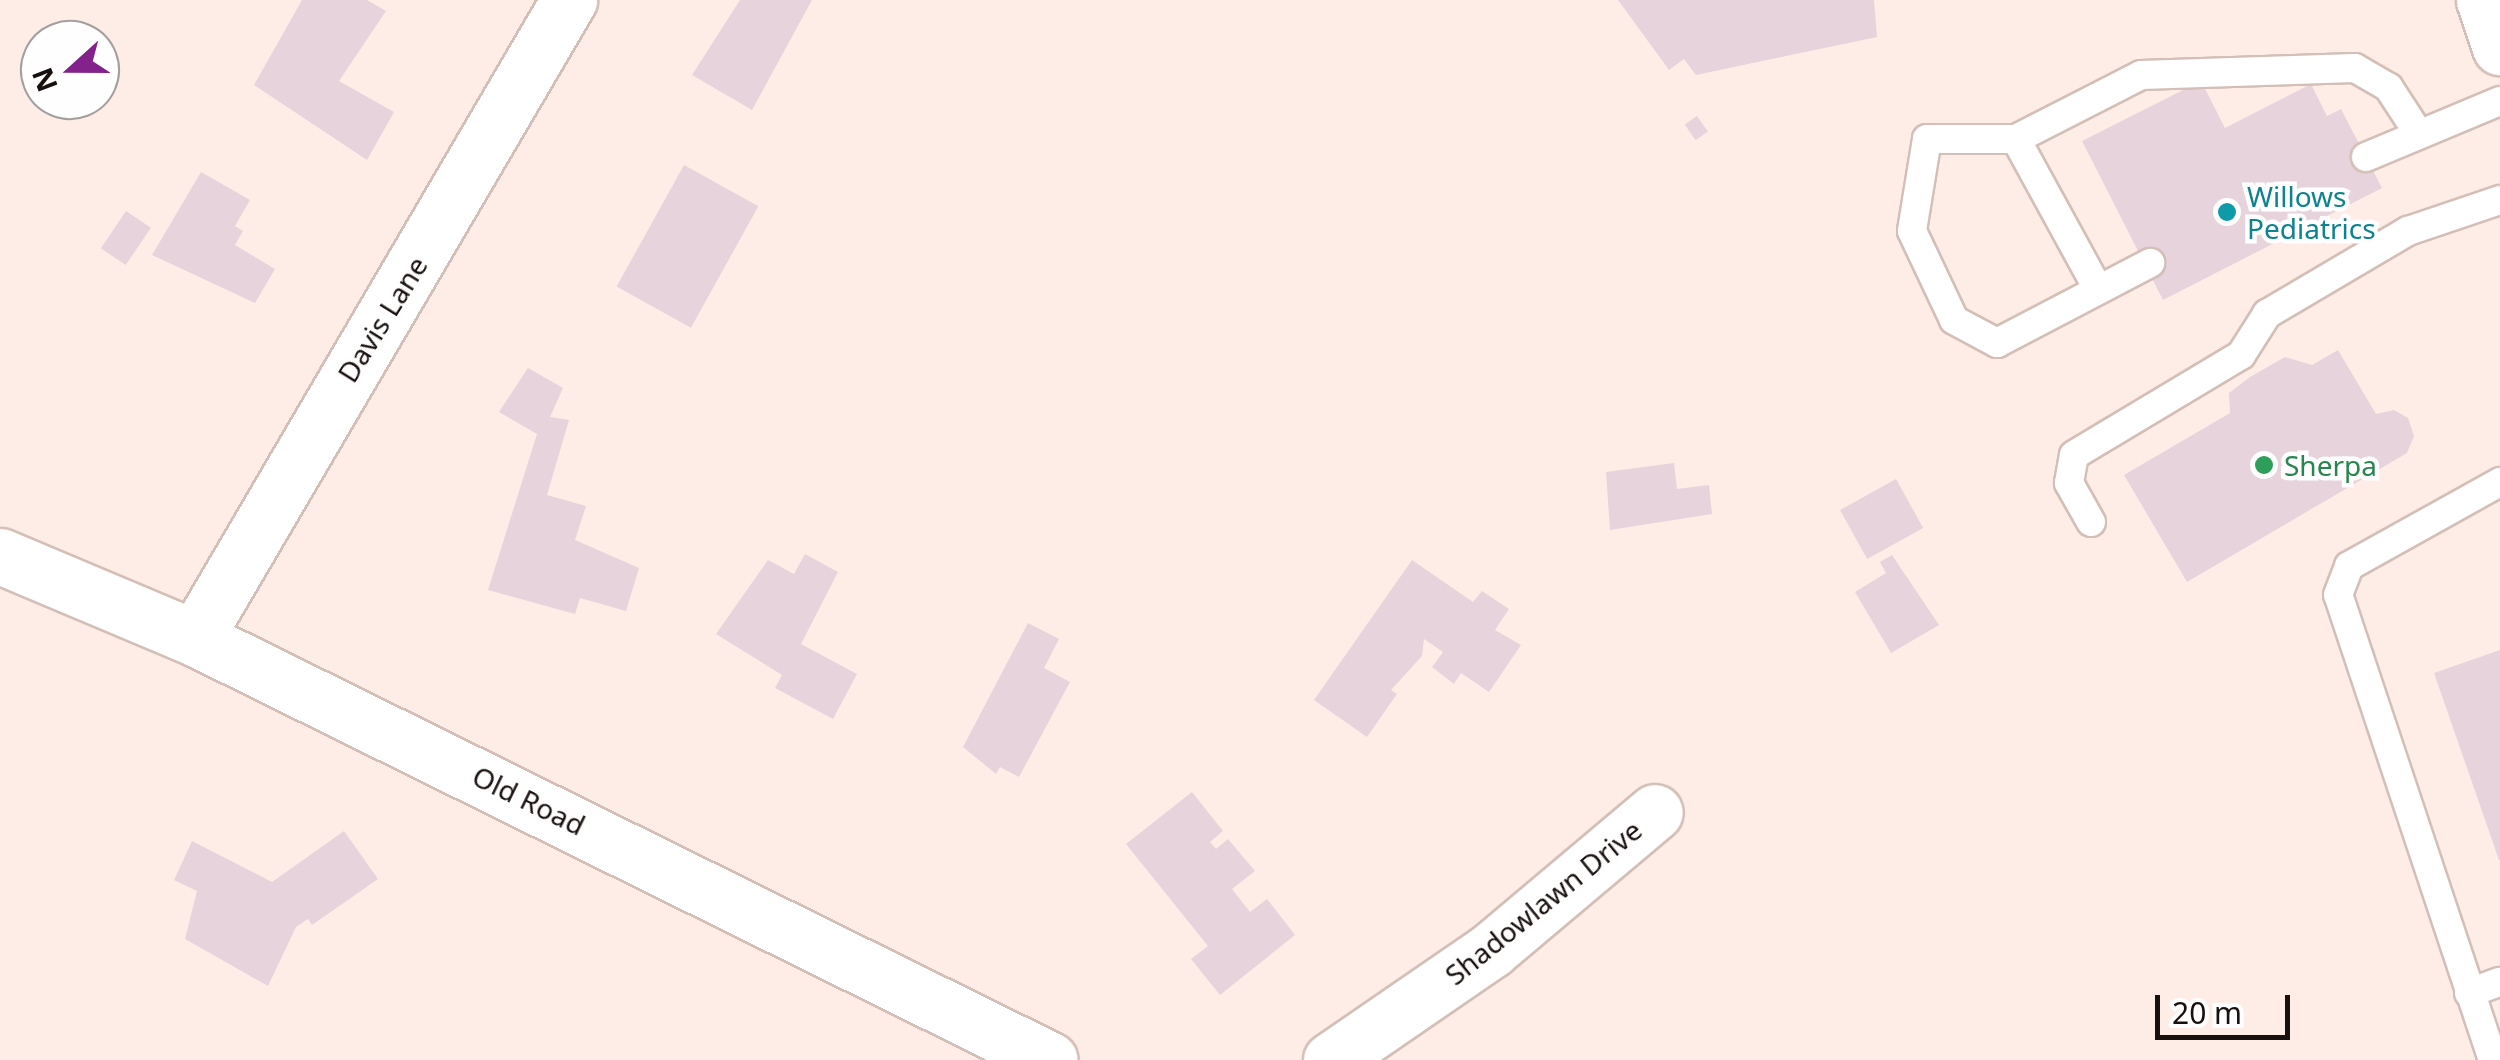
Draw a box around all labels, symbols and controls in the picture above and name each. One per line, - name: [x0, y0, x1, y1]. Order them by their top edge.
- north arrow: [20, 20, 120, 120]
- text: N: [22, 63, 66, 97]
- place label: Willows Pediatrics: [2247, 179, 2376, 245]
- marker: Willows Pediatrics: [2216, 201, 2238, 223]
- street label: Davis Lane: [330, 250, 434, 388]
- place label: Sherpa: [2284, 448, 2377, 482]
- marker: Sherpa: [2253, 454, 2275, 476]
- street label: Old Road: [467, 758, 591, 842]
- street label: Shadowlawn Drive: [1438, 813, 1648, 991]
- scale bar: [2160, 975, 2295, 1037]
- text: 20 m: [2172, 992, 2242, 1033]

